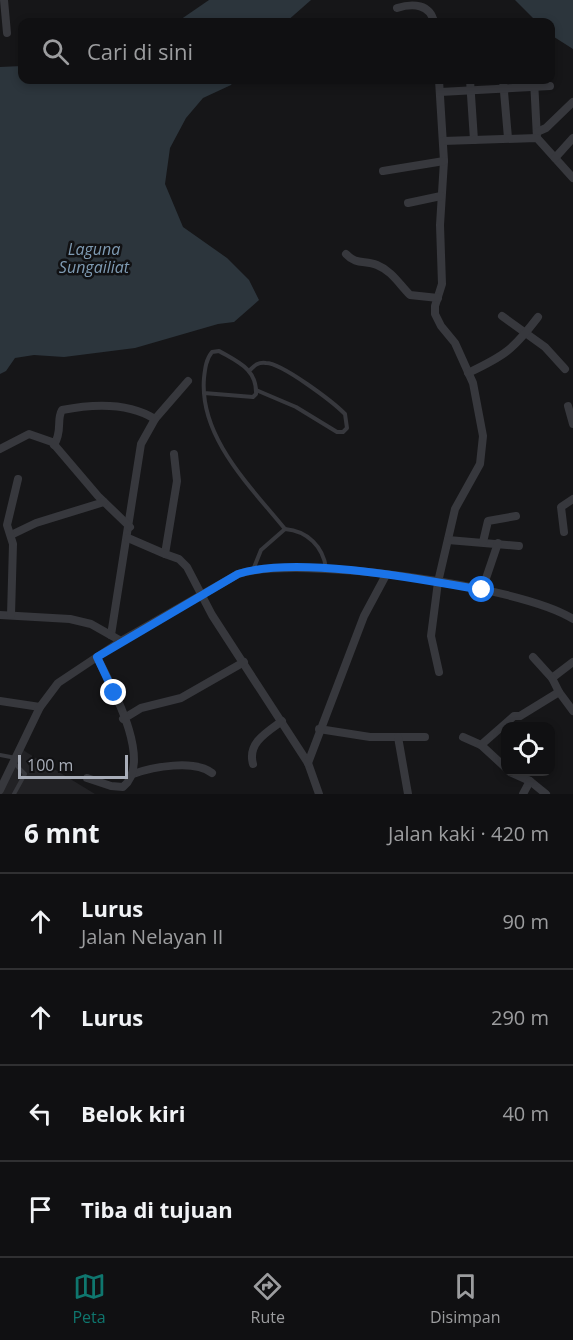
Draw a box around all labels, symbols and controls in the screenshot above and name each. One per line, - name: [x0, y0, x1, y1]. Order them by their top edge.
- search box: [18, 18, 555, 84]
- icon: search: [39, 35, 72, 68]
- text: Cari di sini: [87, 36, 193, 66]
- water label: Laguna Sungailiat: [59, 238, 130, 278]
- route start: [468, 576, 494, 602]
- route end: [100, 679, 126, 705]
- map controls: [501, 722, 555, 776]
- button: locate: [501, 722, 555, 776]
- scale bar: [18, 752, 128, 780]
- text: 100 m: [27, 754, 73, 776]
- text: 6 mnt: [24, 815, 100, 851]
- text: Jalan kaki · 420 m: [388, 820, 549, 847]
- text: Lurus: [81, 893, 143, 923]
- icon: ahead: [24, 905, 57, 938]
- text: 90 m: [502, 908, 549, 935]
- text: Jalan Nelayan II: [81, 923, 223, 950]
- icon: ahead: [24, 1001, 57, 1034]
- text: Lurus: [81, 1002, 143, 1032]
- text: 290 m: [491, 1004, 549, 1031]
- icon: left: [24, 1097, 57, 1130]
- text: Belok kiri: [81, 1098, 186, 1128]
- text: 40 m: [502, 1100, 549, 1127]
- icon: arrive: [24, 1193, 57, 1226]
- text: Tiba di tujuan: [81, 1194, 233, 1224]
- tab: Peta: [72, 1270, 106, 1328]
- tab: Rute: [251, 1270, 285, 1328]
- tab: Disimpan: [430, 1270, 501, 1328]

